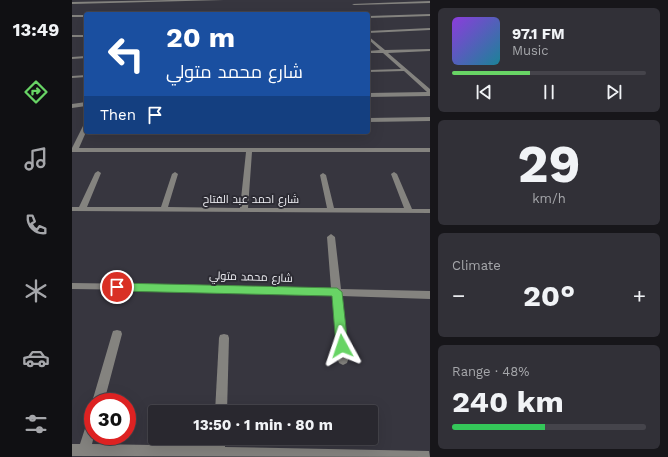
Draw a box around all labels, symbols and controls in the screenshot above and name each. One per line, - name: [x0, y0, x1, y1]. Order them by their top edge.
- text: 13:49: [13, 19, 59, 40]
- text: 20 m: [166, 21, 235, 54]
- text: 97.1 FM: [512, 25, 565, 43]
- icon: left: [100, 28, 152, 80]
- text: Music: [512, 43, 549, 58]
- text: شارع محمد متولي: [166, 61, 303, 82]
- icon: directions: [22, 78, 50, 106]
- icon: previous: [473, 81, 495, 103]
- icon: pause: [538, 81, 560, 103]
- icon: next: [603, 81, 625, 103]
- icon: arrive: [144, 104, 166, 126]
- text: Then: [100, 106, 136, 124]
- text: 29: [517, 134, 581, 195]
- icon: music: [22, 145, 50, 173]
- text: km/h: [532, 191, 566, 206]
- street label: شارع احمد عبد الفتاح: [203, 193, 299, 207]
- icon: phone: [22, 211, 50, 239]
- text: Climate: [452, 258, 501, 273]
- street label: شارع محمد متولي: [209, 269, 293, 287]
- pin: [100, 270, 134, 304]
- icon: arrive: [106, 276, 128, 298]
- icon: climate: [22, 277, 50, 305]
- text: 20°: [523, 278, 575, 313]
- text: −: [452, 283, 465, 308]
- text: +: [633, 283, 646, 308]
- position arrow: [321, 325, 363, 367]
- icon: car: [22, 344, 50, 372]
- text: Range · 48%: [452, 364, 529, 379]
- text: 240 km: [452, 384, 564, 419]
- speed limit sign: 30: [84, 393, 136, 445]
- icon: filters: [22, 410, 50, 438]
- text: 13:50 · 1 min · 80 m: [193, 416, 333, 434]

